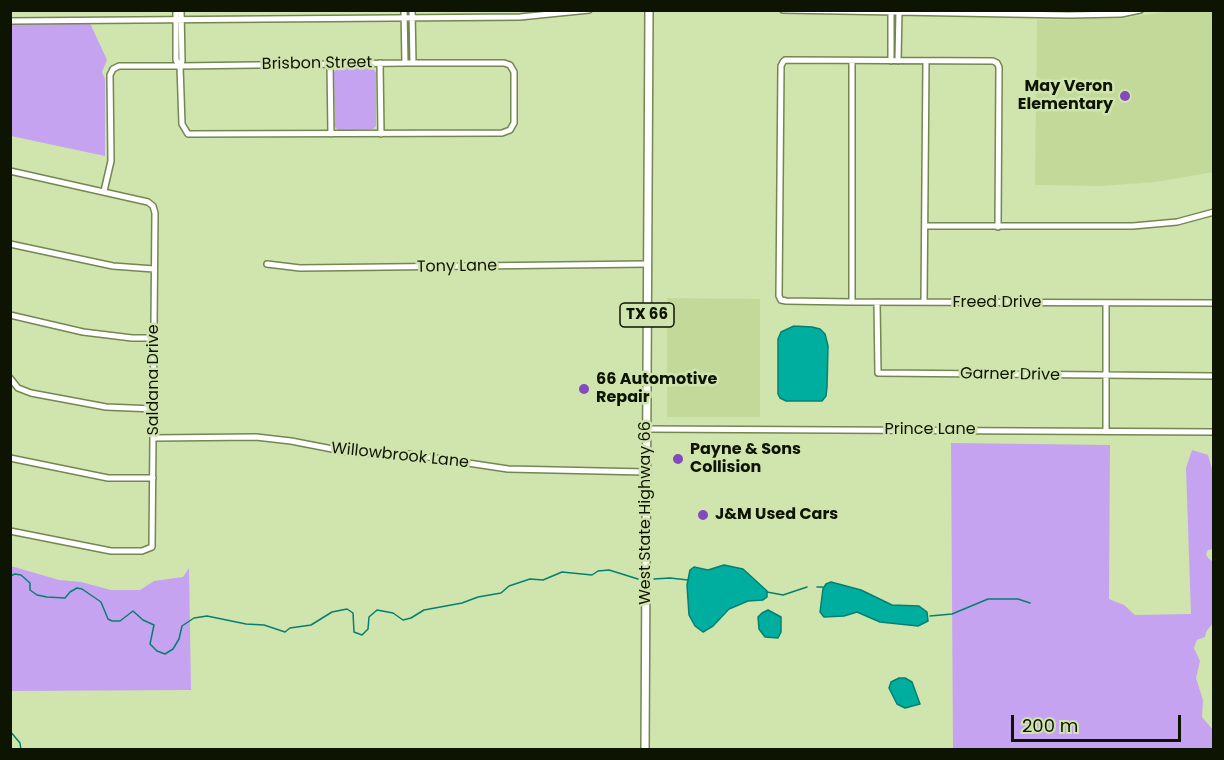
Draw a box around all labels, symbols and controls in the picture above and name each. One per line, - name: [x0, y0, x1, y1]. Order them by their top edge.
- street label: Brisbon Street: [262, 53, 372, 75]
- place label: May Veron Elementary: [1018, 77, 1113, 115]
- marker: May Veron Elementary: [1118, 89, 1132, 103]
- street label: Tony Lane: [417, 257, 497, 277]
- street label: Freed Drive: [952, 293, 1042, 313]
- road number: TX 66: [620, 303, 674, 327]
- street label: Saldana Drive: [144, 324, 164, 436]
- street label: Garner Drive: [960, 365, 1060, 385]
- place label: 66 Automotive Repair: [596, 370, 717, 408]
- marker: 66 Automotive Repair: [577, 382, 591, 396]
- street label: Prince Lane: [884, 420, 976, 440]
- street label: West State Highway 66: [636, 421, 656, 605]
- street label: Willowbrook Lane: [330, 439, 470, 473]
- place label: Payne & Sons Collision: [690, 440, 801, 478]
- marker: Payne & Sons Collision: [671, 452, 685, 466]
- place label: J&M Used Cars: [715, 505, 838, 525]
- marker: J&M Used Cars: [696, 508, 710, 522]
- scale bar: [1014, 703, 1184, 741]
- text: 200 m: [1022, 713, 1078, 738]

